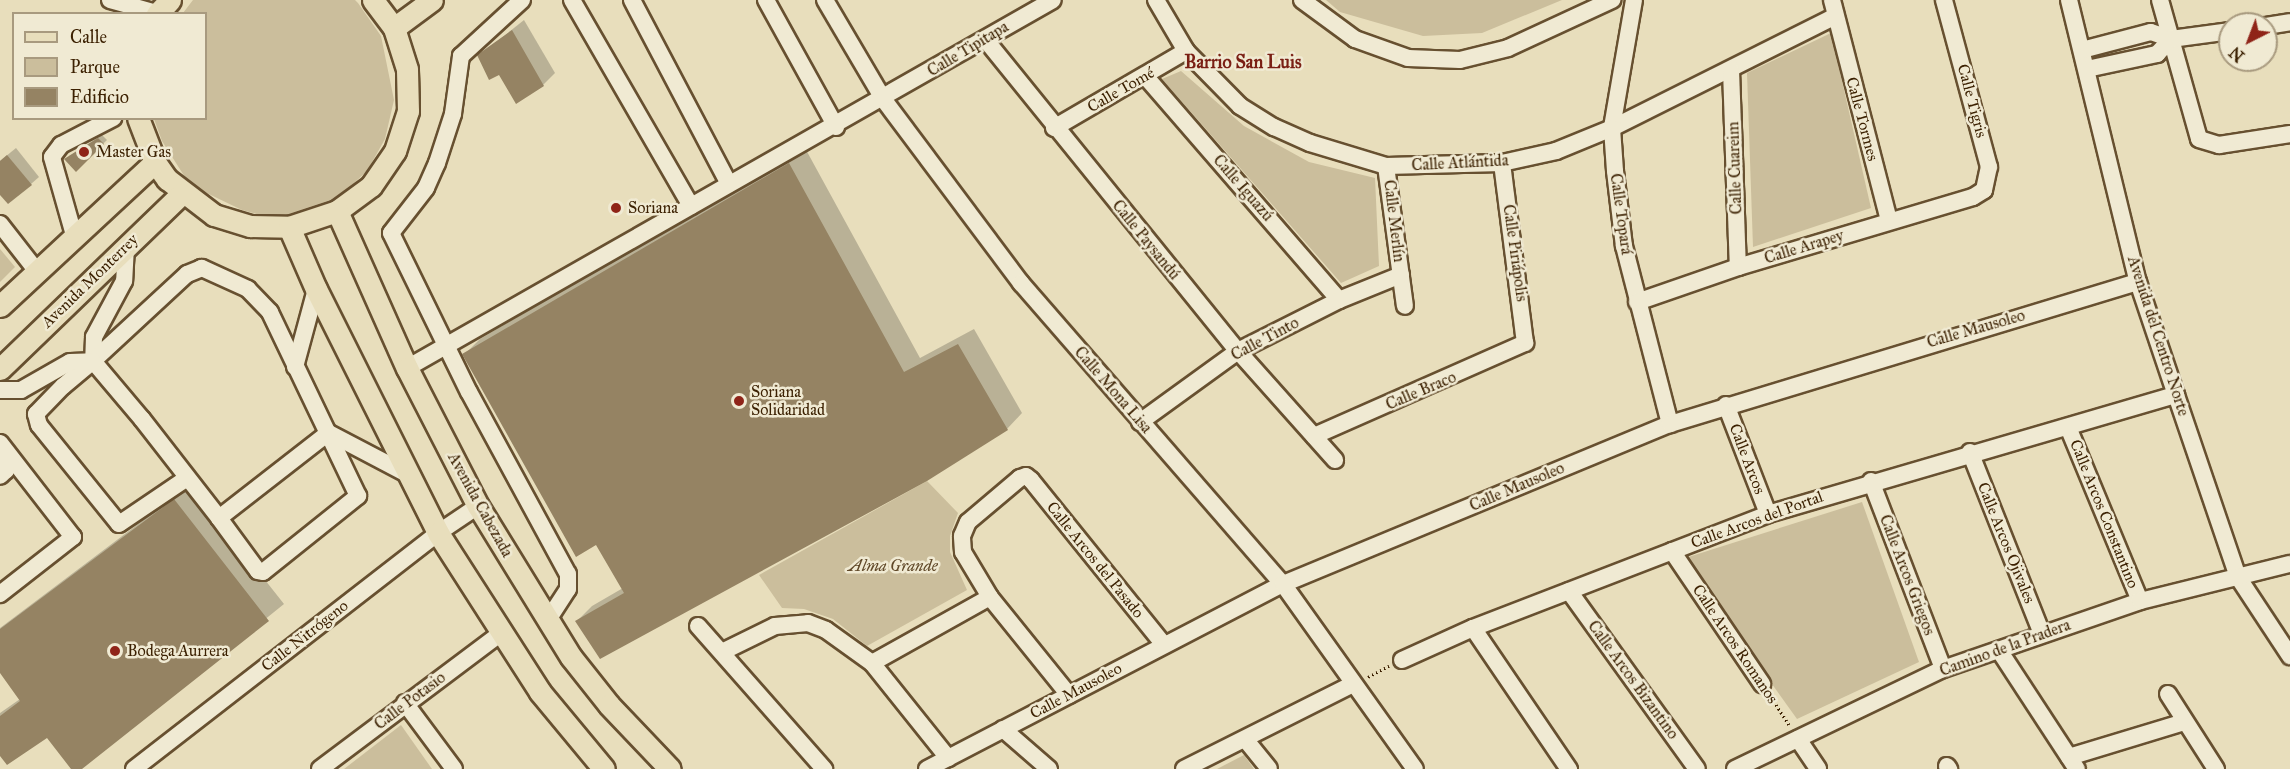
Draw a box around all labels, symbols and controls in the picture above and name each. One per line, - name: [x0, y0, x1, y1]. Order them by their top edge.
- legend: [12, 12, 207, 120]
- north arrow: [2218, 12, 2278, 72]
- street label: Calle Tipitapa: [924, 17, 1012, 81]
- text: Calle: [70, 26, 107, 48]
- text: N: [2226, 43, 2248, 66]
- district label: Barrio San Luis: [1185, 51, 1301, 73]
- text: Parque: [70, 56, 120, 78]
- street label: Calle Tigris: [1953, 62, 1991, 140]
- street label: Calle Tomé: [1084, 63, 1158, 117]
- street label: Calle Tormes: [1842, 75, 1882, 163]
- text: Edificio: [70, 86, 129, 108]
- street label: Calle Cuareim: [1724, 121, 1746, 215]
- place label: Master Gas: [96, 142, 171, 162]
- marker: Master Gas: [77, 145, 91, 159]
- street label: Calle Iguazú: [1209, 151, 1277, 225]
- street label: Calle Atlántida: [1411, 151, 1509, 175]
- street label: Calle Topará: [1606, 172, 1636, 256]
- street label: Calle Merlín: [1379, 179, 1409, 263]
- street label: Calle Paysandú: [1108, 196, 1184, 284]
- place label: Soriana: [628, 198, 678, 218]
- marker: Soriana: [609, 201, 623, 215]
- street label: Calle Piriápolis: [1499, 203, 1531, 303]
- street label: Calle Arapey: [1762, 226, 1846, 268]
- street label: Avenida Monterrey: [38, 230, 142, 332]
- street label: Avenida del Centro Norte: [2123, 254, 2193, 418]
- street label: Calle Mausoleo: [1925, 306, 2027, 352]
- street label: Calle Tinto: [1228, 313, 1302, 365]
- street label: Calle Mona Lisa: [1070, 343, 1156, 437]
- street label: Calle Braco: [1383, 368, 1459, 414]
- place label: Soriana Solidaridad: [751, 382, 825, 420]
- marker: Soriana Solidaridad: [732, 394, 746, 408]
- street label: Calle Arcos: [1725, 421, 1769, 497]
- street label: Calle Arcos Constantino: [2065, 437, 2143, 591]
- street label: Avenida Cabezada: [443, 449, 517, 561]
- street label: Calle Mausoleo: [1467, 458, 1567, 516]
- street label: Calle Arcos Ojivales: [1973, 480, 2039, 606]
- street label: Calle Arcos del Portal: [1688, 487, 1826, 553]
- street label: Calle Arcos del Pasado: [1042, 498, 1148, 622]
- street label: Calle Arcos Griegos: [1875, 512, 1939, 638]
- park label: Alma Grande: [848, 556, 938, 576]
- street label: Calle Arcos Romanos: [1688, 581, 1782, 707]
- street label: Calle Nitrógeno: [258, 596, 352, 676]
- street label: Camino de la Pradera: [1937, 615, 2073, 681]
- street label: Calle Arcos Bizantino: [1584, 617, 1682, 743]
- place label: Bodega Aurrera: [127, 641, 229, 661]
- marker: Bodega Aurrera: [108, 644, 122, 658]
- street label: Calle Mausoleo: [1027, 659, 1125, 723]
- street label: Calle Potasio: [371, 668, 449, 734]

